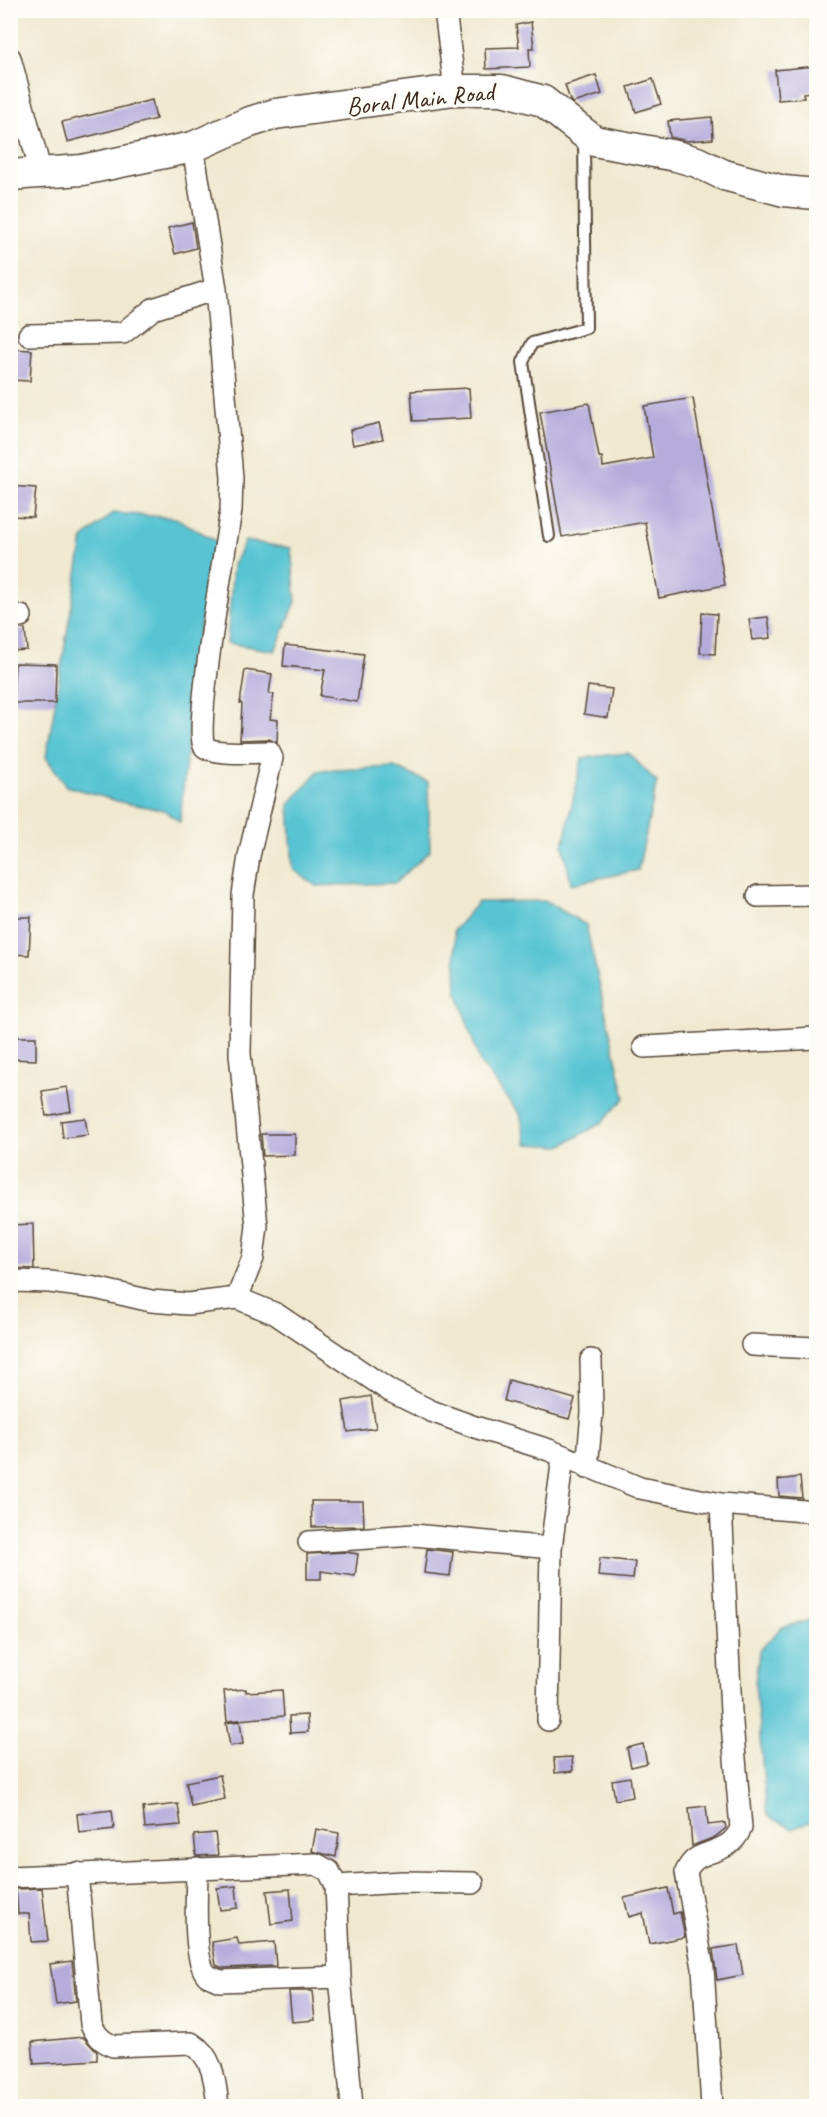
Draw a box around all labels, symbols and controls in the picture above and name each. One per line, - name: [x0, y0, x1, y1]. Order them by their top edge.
- street label: Boral Main Road: [345, 74, 499, 123]

